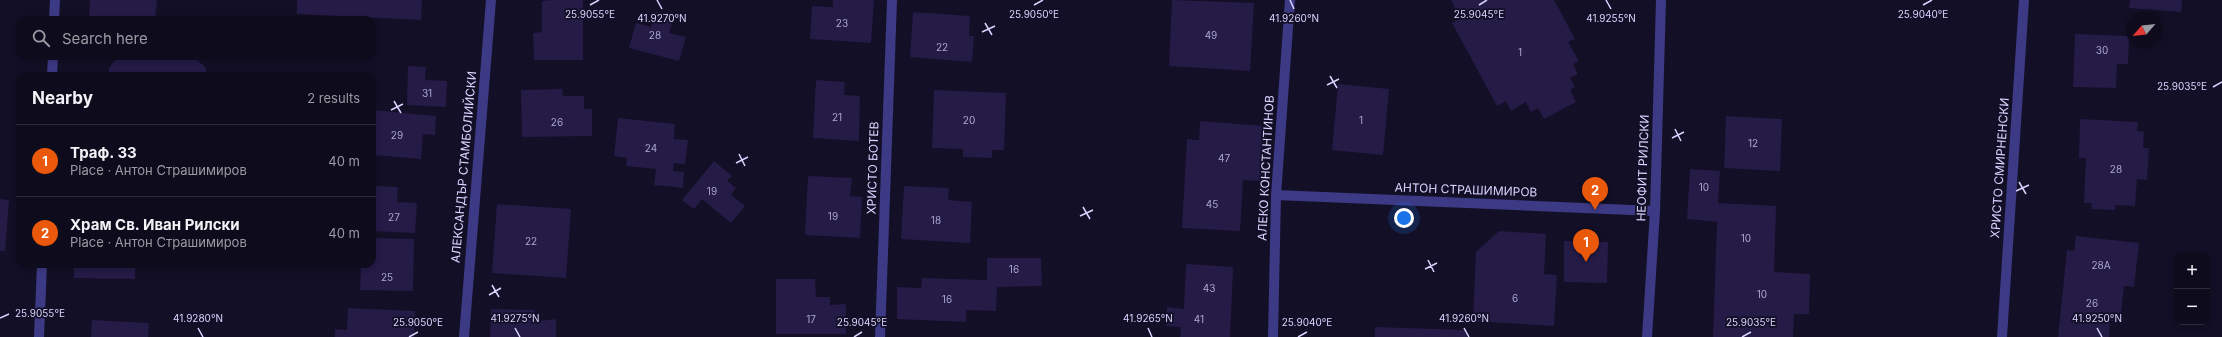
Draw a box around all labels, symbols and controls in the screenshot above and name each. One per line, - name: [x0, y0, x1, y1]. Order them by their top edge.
- text: 25.9055°E: [565, 8, 615, 20]
- text: 25.9050°E: [1009, 8, 1059, 20]
- text: 25.9045°E: [1454, 8, 1504, 20]
- text: 25.9040°E: [1898, 8, 1948, 20]
- text: 41.9270°N: [637, 12, 687, 24]
- text: 41.9260°N: [1269, 12, 1319, 24]
- text: 41.9255°N: [1586, 12, 1636, 24]
- north arrow: [2126, 12, 2162, 48]
- search box: [16, 16, 376, 60]
- house number: 23: [836, 17, 848, 29]
- icon: search: [30, 27, 52, 49]
- text: Search here: [62, 29, 148, 48]
- house number: 28: [649, 29, 661, 41]
- house number: 49: [1205, 29, 1217, 41]
- house number: 22: [936, 41, 948, 53]
- house number: 30: [2096, 44, 2108, 56]
- house number: 1: [1518, 46, 1522, 58]
- street label: АЛЕКСАНДЪР СТАМБОЛИЙСКИ: [448, 70, 479, 264]
- text: 25.9035°E: [2157, 80, 2207, 92]
- house number: 31: [422, 87, 432, 99]
- text: Nearby: [32, 88, 93, 108]
- text: 2 results: [307, 90, 360, 106]
- street label: АЛЕКО КОНСТАНТИНОВ: [1254, 95, 1277, 241]
- street label: ХРИСТО СМИРНЕНСКИ: [1987, 97, 2012, 239]
- house number: 21: [832, 111, 842, 123]
- house number: 20: [963, 114, 975, 126]
- house number: 1: [1359, 114, 1363, 126]
- street label: НЕОФИТ РИЛСКИ: [1633, 114, 1652, 222]
- house number: 26: [551, 116, 563, 128]
- street label: ХРИСТО БОТЕВ: [863, 121, 882, 215]
- house number: 29: [391, 129, 403, 141]
- house number: 12: [1748, 137, 1758, 149]
- house number: 24: [645, 142, 657, 154]
- text: Траф. 33: [70, 143, 137, 162]
- house number: 47: [1218, 152, 1230, 164]
- text: 1: [42, 153, 48, 169]
- text: 40 m: [328, 153, 360, 169]
- text: Place · Антон Страшимиров: [70, 162, 247, 178]
- house number: 28: [2110, 163, 2122, 175]
- pin: 2: [1582, 177, 1608, 210]
- street label: АНТОН СТРАШИМИРОВ: [1394, 180, 1538, 199]
- house number: 10: [1699, 181, 1709, 193]
- house number: 19: [707, 185, 717, 197]
- house number: 45: [1206, 198, 1218, 210]
- your location: [1394, 208, 1414, 228]
- house number: 19: [828, 210, 838, 222]
- house number: 27: [388, 211, 400, 223]
- house number: 18: [931, 214, 941, 226]
- text: Храм Св. Иван Рилски: [70, 215, 240, 234]
- text: 2: [41, 225, 49, 241]
- text: 40 m: [328, 225, 360, 241]
- pin: 1: [1573, 229, 1599, 262]
- house number: 10: [1741, 232, 1751, 244]
- text: Place · Антон Страшимиров: [70, 234, 247, 250]
- house number: 22: [525, 235, 537, 247]
- map controls: [2174, 253, 2210, 325]
- button: +: [2174, 253, 2210, 289]
- house number: 28А: [2091, 259, 2111, 271]
- house number: 16: [1009, 263, 1019, 275]
- house number: 25: [381, 271, 393, 283]
- house number: 43: [1203, 282, 1215, 294]
- house number: 10: [1757, 288, 1767, 300]
- button: −: [2174, 289, 2210, 325]
- house number: 6: [1512, 292, 1518, 304]
- house number: 16: [942, 293, 952, 305]
- house number: 26: [2086, 297, 2098, 309]
- text: 25.9055°E: [15, 307, 65, 319]
- text: 41.9280°N: [173, 312, 223, 324]
- text: 41.9275°N: [490, 312, 540, 324]
- text: 41.9265°N: [1123, 312, 1173, 324]
- text: 41.9260°N: [1439, 312, 1489, 324]
- text: 41.9250°N: [2072, 312, 2122, 324]
- house number: 17: [806, 313, 816, 325]
- house number: 41: [1194, 313, 1204, 325]
- text: 25.9050°E: [393, 316, 443, 328]
- text: 25.9045°E: [837, 316, 887, 328]
- text: 25.9040°E: [1282, 316, 1332, 328]
- text: 25.9035°E: [1726, 316, 1776, 328]

